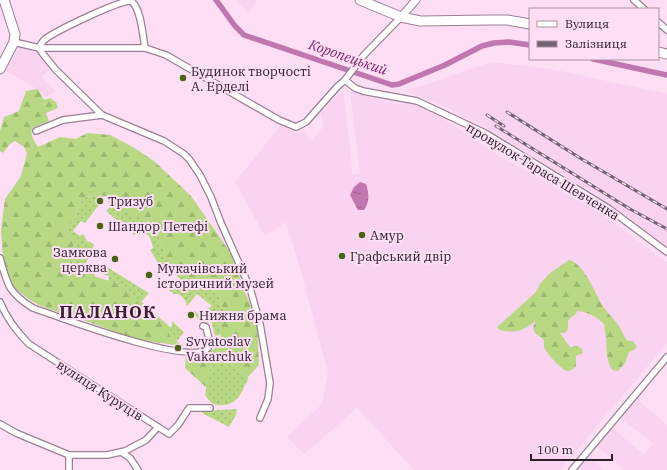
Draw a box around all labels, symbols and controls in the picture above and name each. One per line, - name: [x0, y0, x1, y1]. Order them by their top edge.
- legend: [529, 8, 659, 60]
- text: Вулиця: [565, 16, 609, 31]
- water label: Коропецький: [305, 35, 390, 79]
- text: Залізниця: [565, 36, 627, 51]
- place label: Будинок творчості А. Ерделі: [191, 63, 311, 95]
- marker: Будинок творчості А. Ерделі: [178, 73, 188, 83]
- street label: провулок Тараса Шевченка: [463, 119, 622, 224]
- place label: Тризуб: [108, 193, 153, 210]
- marker: Тризуб: [95, 196, 105, 206]
- place label: Шандор Петефі: [108, 218, 208, 235]
- marker: Шандор Петефі: [95, 221, 105, 231]
- place label: Амур: [370, 227, 404, 244]
- marker: Амур: [357, 230, 367, 240]
- place label: Замкова церква: [53, 244, 107, 276]
- place label: Графський двір: [350, 248, 451, 265]
- marker: Графський двір: [337, 251, 347, 261]
- marker: Замкова церква: [110, 254, 120, 264]
- place label: Мукачівський історичний музей: [157, 260, 274, 292]
- marker: Мукачівський історичний музей: [144, 270, 154, 280]
- district label: ПАЛАНОК: [59, 301, 157, 323]
- place label: Нижня брама: [199, 307, 287, 324]
- marker: Нижня брама: [186, 310, 196, 320]
- place label: Svyatoslav Vakarchuk: [186, 333, 252, 365]
- marker: Svyatoslav Vakarchuk: [173, 343, 183, 353]
- street label: вулиця Куруців: [53, 356, 146, 425]
- scale bar: [531, 436, 612, 462]
- text: 100 m: [537, 442, 573, 457]

